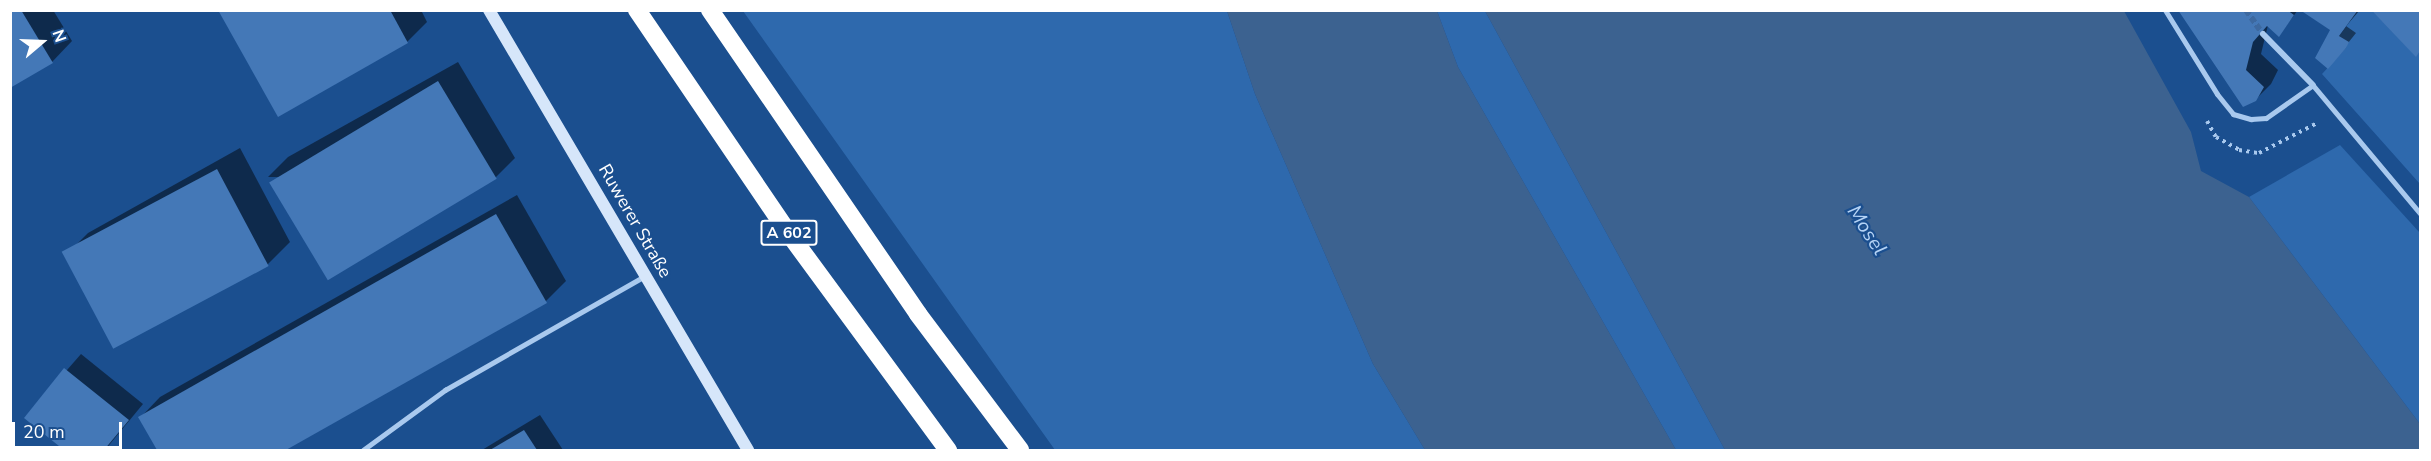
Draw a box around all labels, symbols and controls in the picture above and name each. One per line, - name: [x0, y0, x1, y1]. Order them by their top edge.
- north arrow: [12, 12, 72, 72]
- text: N: [47, 27, 71, 45]
- street label: Ruwerer Straße: [594, 160, 676, 282]
- water label: Mosel: [1842, 201, 1892, 259]
- road number: A 602: [759, 220, 819, 246]
- scale bar: [15, 410, 124, 448]
- text: 20 m: [23, 420, 65, 444]

